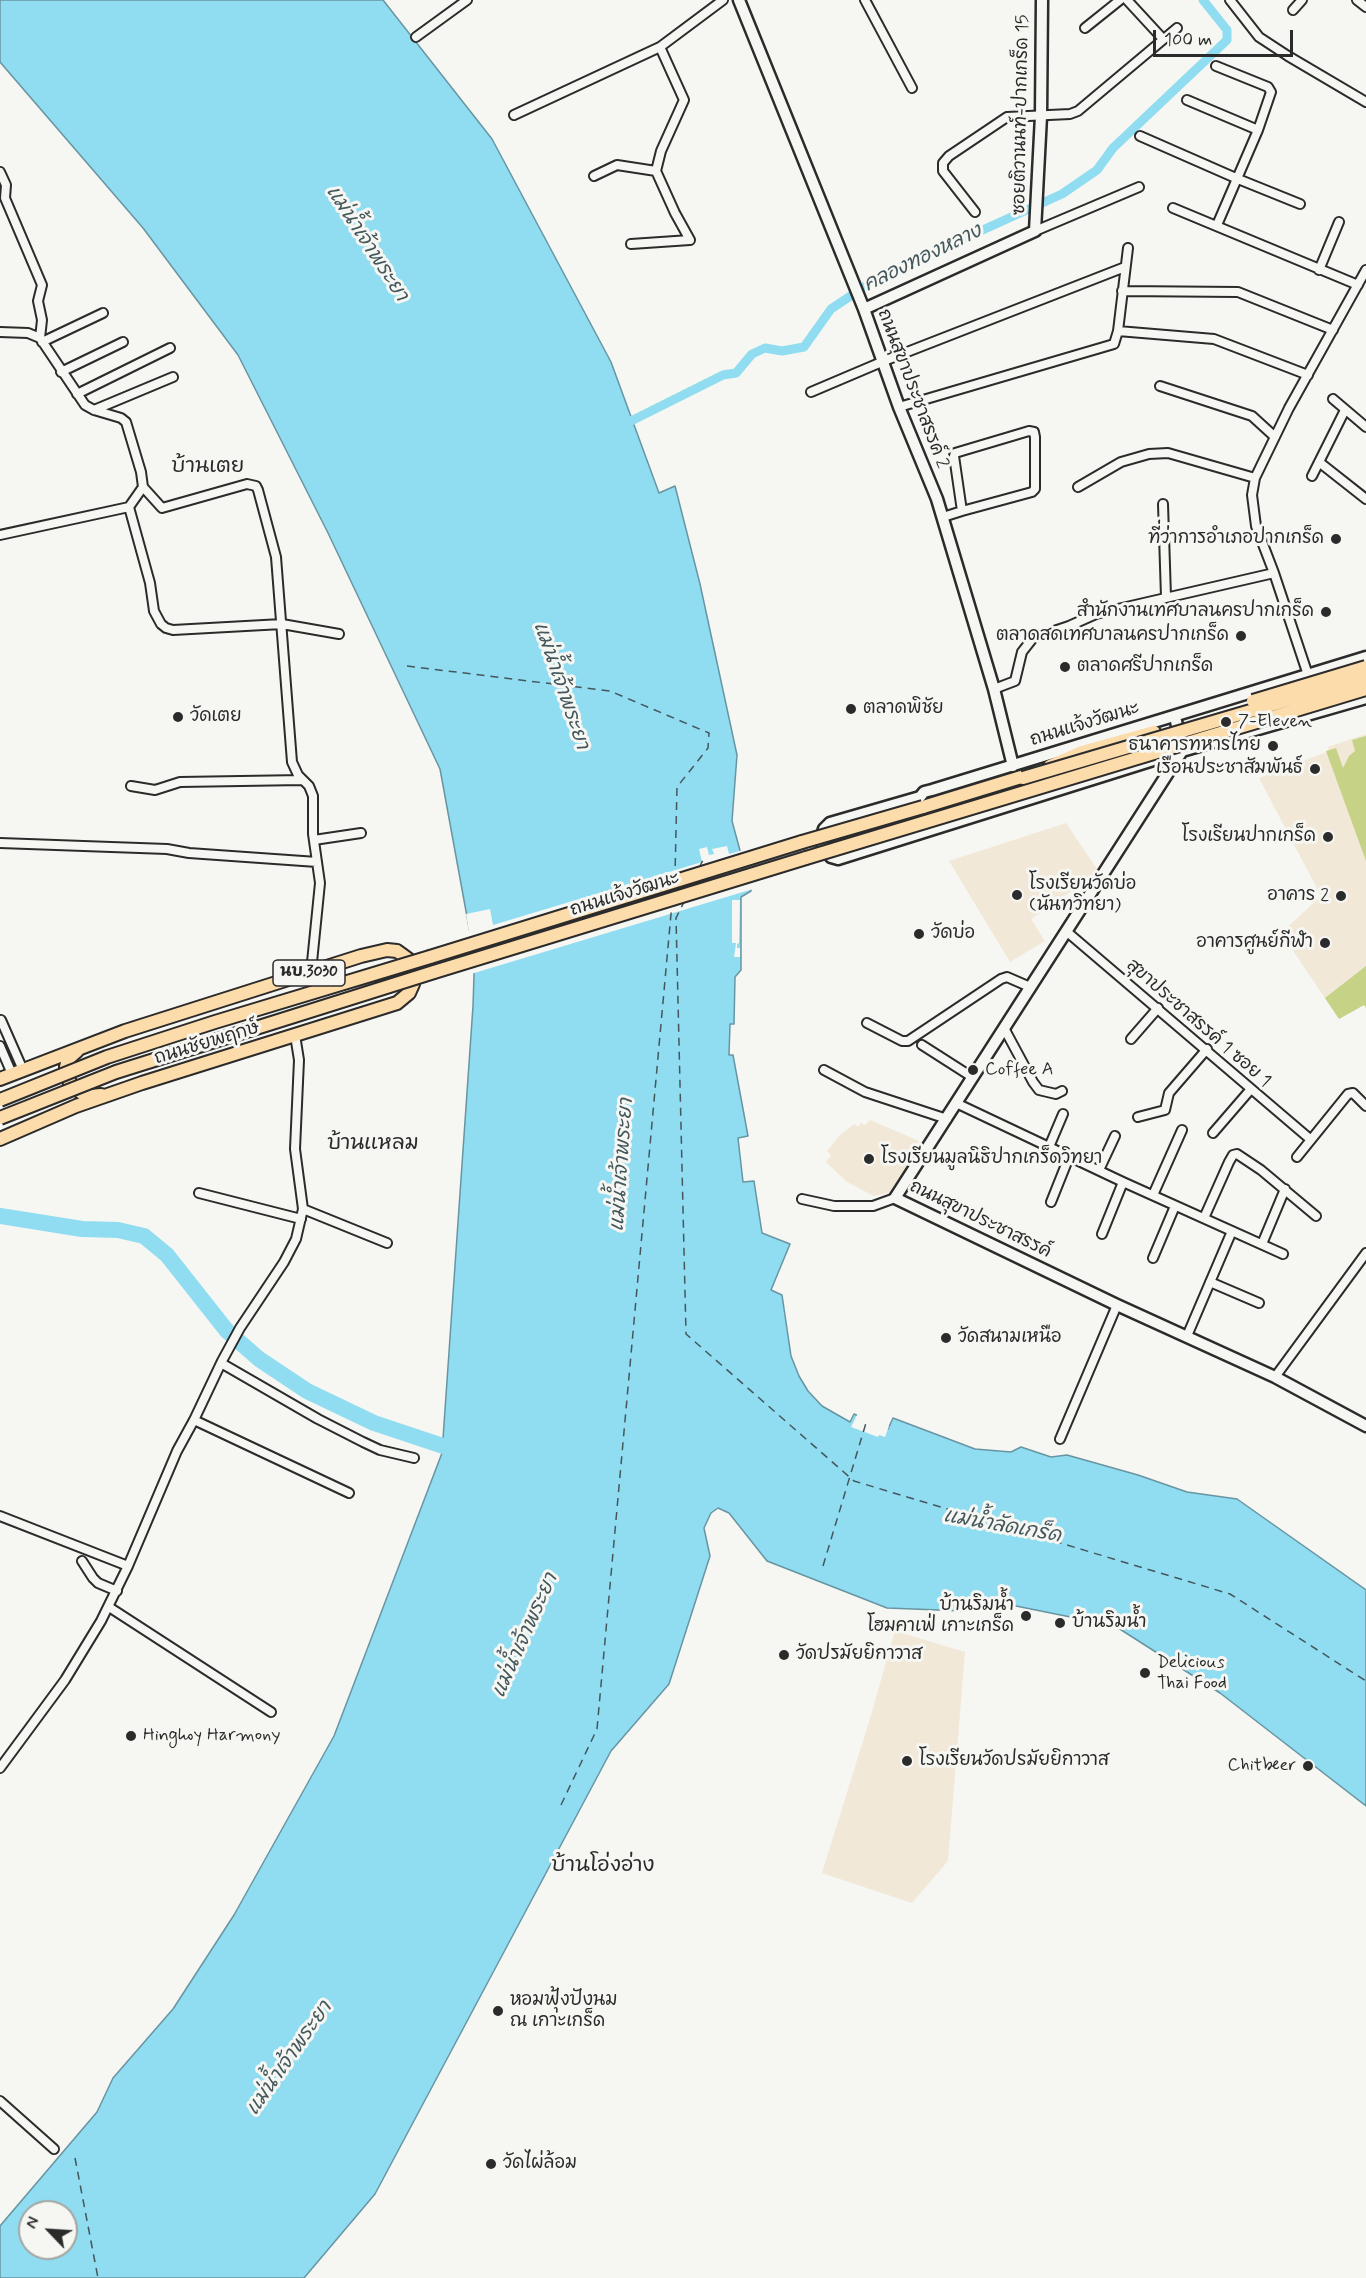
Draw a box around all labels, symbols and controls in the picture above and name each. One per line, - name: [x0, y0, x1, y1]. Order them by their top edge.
- street label: ซอยติวานนท์-ปากเกร็ด 15: [1009, 15, 1035, 215]
- scale bar: [1156, 18, 1296, 56]
- text: 100 m: [1164, 28, 1212, 52]
- water label: แม่น้ำเจ้าพระยา: [320, 182, 412, 306]
- water label: คลองทองหลาง: [860, 220, 986, 298]
- street label: ถนนสุขาประชาสรรค์ 2: [872, 306, 952, 472]
- district label: บ้านเตย: [172, 455, 244, 481]
- place label: ที่ว่าการอำเภอปากเกร็ด: [1148, 528, 1324, 550]
- marker: ที่ว่าการอำเภอปากเกร็ด: [1329, 532, 1343, 546]
- place label: สำนักงานเทศบาลนครปากเกร็ด: [1077, 601, 1314, 623]
- marker: สำนักงานเทศบาลนครปากเกร็ด: [1319, 605, 1333, 619]
- water label: แม่น้ำเจ้าพระยา: [527, 619, 593, 753]
- place label: ตลาดสดเทศบาลนครปากเกร็ด: [996, 625, 1229, 647]
- marker: ตลาดสดเทศบาลนครปากเกร็ด: [1234, 629, 1248, 643]
- place label: ตลาดศรีปากเกร็ด: [1077, 656, 1213, 678]
- marker: ตลาดศรีปากเกร็ด: [1058, 660, 1072, 674]
- place label: ตลาดพิชัย: [863, 698, 944, 720]
- street label: ถนนแจ้งวัฒนะ: [1028, 698, 1142, 752]
- marker: ตลาดพิชัย: [844, 702, 858, 716]
- place label: วัดเตย: [190, 706, 242, 728]
- marker: วัดเตย: [171, 710, 185, 724]
- place label: 7-Eleven: [1238, 711, 1312, 733]
- marker: 7-Eleven: [1219, 715, 1233, 729]
- place label: ธนาคารทหารไทย: [1128, 735, 1261, 757]
- marker: ธนาคารทหารไทย: [1266, 739, 1280, 753]
- place label: เรือนประชาสัมพันธ์: [1156, 758, 1303, 780]
- marker: เรือนประชาสัมพันธ์: [1308, 762, 1322, 776]
- place label: โรงเรียนปากเกร็ด: [1182, 826, 1316, 848]
- marker: โรงเรียนปากเกร็ด: [1321, 830, 1335, 844]
- street label: ถนนแจ้งวัฒนะ: [568, 868, 682, 922]
- place label: โรงเรียนวัดบ่อ (นันทวิทยา): [1029, 874, 1136, 916]
- place label: อาคาร 2: [1267, 885, 1329, 907]
- marker: โรงเรียนวัดบ่อ (นันทวิทยา): [1010, 888, 1024, 902]
- marker: อาคาร 2: [1334, 889, 1348, 903]
- place label: วัดบ่อ: [931, 923, 975, 945]
- marker: วัดบ่อ: [912, 927, 926, 941]
- place label: อาคารศูนย์กีฬา: [1196, 932, 1313, 954]
- marker: อาคารศูนย์กีฬา: [1318, 936, 1332, 950]
- street label: สุขาประชาสรรค์ 1 ซอย 1: [1121, 955, 1275, 1093]
- road number: นบ.3030: [273, 960, 345, 986]
- street label: ถนนชัยพฤกษ์: [152, 1018, 262, 1070]
- place label: Coffee A: [985, 1059, 1054, 1081]
- marker: Coffee A: [966, 1063, 980, 1077]
- water label: แม่น้ำเจ้าพระยา: [606, 1098, 640, 1232]
- district label: บ้านแหลม: [327, 1132, 419, 1158]
- place label: โรงเรียนมูลนิธิปากเกร็ดวิทยา: [881, 1148, 1102, 1170]
- marker: โรงเรียนมูลนิธิปากเกร็ดวิทยา: [862, 1152, 876, 1166]
- street label: ถนนสุขาประชาสรรค์: [906, 1176, 1054, 1264]
- place label: วัดสนามเหนือ: [958, 1327, 1062, 1349]
- marker: วัดสนามเหนือ: [939, 1331, 953, 1345]
- water label: แม่น้ำลัดเกร็ด: [941, 1505, 1063, 1549]
- water label: แม่น้ำเจ้าพระยา: [488, 1570, 564, 1702]
- place label: บ้านริมน้ำ โฮมคาเฟ่ เกาะเกร็ด: [867, 1595, 1014, 1638]
- marker: บ้านริมน้ำ โฮมคาเฟ่ เกาะเกร็ด: [1019, 1609, 1033, 1623]
- place label: บ้านริมน้ำ: [1072, 1612, 1146, 1634]
- marker: บ้านริมน้ำ: [1053, 1616, 1067, 1630]
- place label: วัดปรมัยยิกาวาส: [796, 1644, 922, 1666]
- marker: วัดปรมัยยิกาวาส: [777, 1648, 791, 1662]
- place label: Delicious Thai Food: [1157, 1652, 1227, 1694]
- marker: Delicious Thai Food: [1138, 1666, 1152, 1680]
- place label: Hinghoy Harmony: [143, 1725, 280, 1747]
- marker: Hinghoy Harmony: [124, 1729, 138, 1743]
- place label: โรงเรียนวัดปรมัยยิกาวาส: [919, 1750, 1109, 1772]
- marker: โรงเรียนวัดปรมัยยิกาวาส: [900, 1754, 914, 1768]
- place label: Chitbeer: [1227, 1755, 1296, 1777]
- marker: Chitbeer: [1301, 1759, 1315, 1773]
- district label: บ้านโอ่งอ่าง: [552, 1854, 654, 1880]
- place label: หอมฟุ้งปังนม ณ เกาะเกร็ด: [510, 1990, 618, 2032]
- water label: แม่น้ำเจ้าพระยา: [242, 1998, 338, 2120]
- marker: หอมฟุ้งปังนม ณ เกาะเกร็ด: [491, 2004, 505, 2018]
- place label: วัดไผ่ล้อม: [503, 2153, 577, 2175]
- marker: วัดไผ่ล้อม: [484, 2157, 498, 2171]
- north arrow: [18, 2200, 78, 2260]
- text: N: [21, 2214, 45, 2232]

